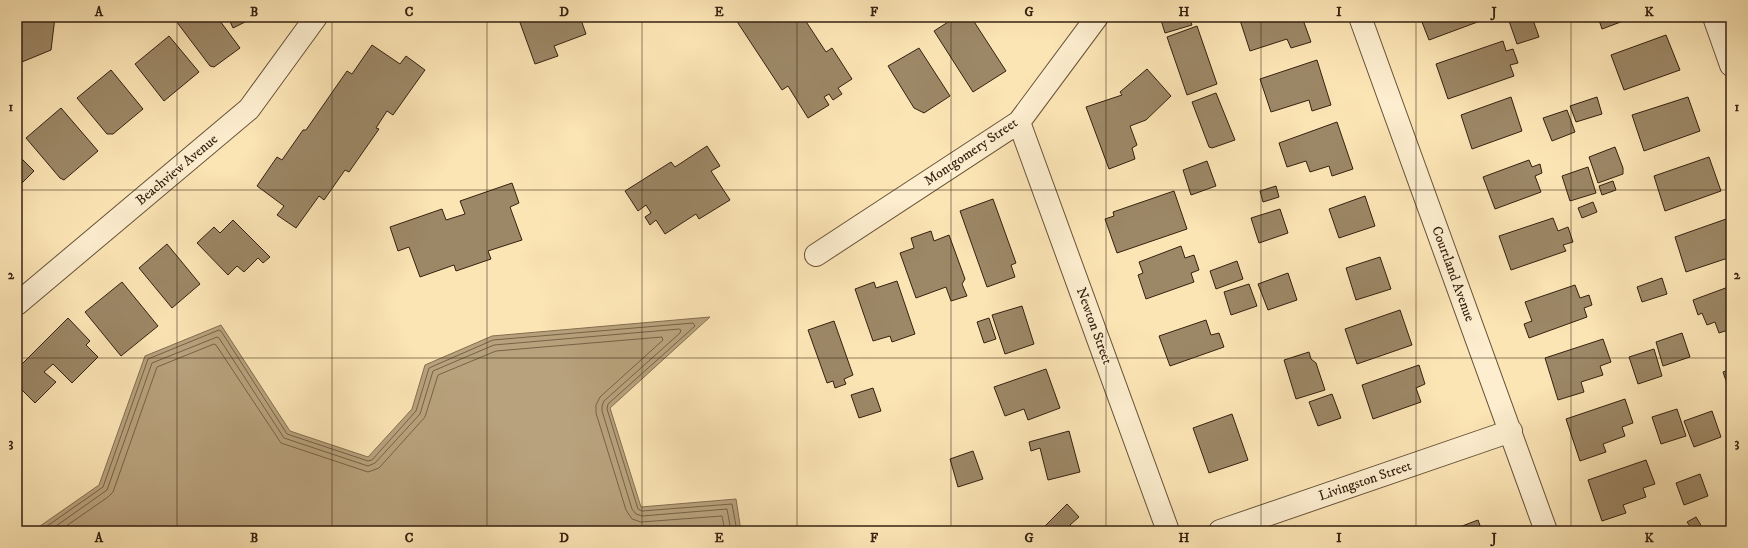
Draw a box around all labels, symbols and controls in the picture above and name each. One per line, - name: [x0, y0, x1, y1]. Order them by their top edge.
- text: A: [94, 4, 104, 20]
- text: B: [250, 4, 258, 20]
- text: C: [405, 4, 414, 20]
- text: D: [559, 4, 569, 20]
- text: E: [714, 4, 724, 20]
- text: F: [870, 4, 879, 20]
- text: G: [1024, 4, 1034, 20]
- text: H: [1179, 4, 1190, 20]
- text: I: [1336, 4, 1342, 20]
- text: J: [1489, 4, 1497, 21]
- text: K: [1644, 4, 1654, 20]
- text: 1: [9, 99, 14, 115]
- text: 1: [1735, 99, 1740, 115]
- street label: Montgomery Street: [921, 114, 1022, 190]
- street label: Beachview Avenue: [132, 130, 222, 210]
- street label: Courtland Avenue: [1427, 224, 1479, 324]
- text: 2: [8, 267, 15, 283]
- text: 2: [1734, 267, 1741, 283]
- street label: Newton Street: [1072, 285, 1116, 367]
- text: 3: [9, 435, 14, 451]
- text: 3: [1735, 435, 1740, 451]
- street label: Livingston Street: [1316, 457, 1414, 505]
- text: A: [94, 530, 104, 546]
- text: B: [250, 530, 258, 546]
- text: C: [405, 530, 414, 546]
- text: D: [559, 530, 569, 546]
- text: E: [714, 530, 724, 546]
- text: F: [870, 530, 879, 546]
- text: G: [1024, 530, 1034, 546]
- text: H: [1179, 530, 1190, 546]
- text: I: [1336, 530, 1342, 546]
- text: J: [1489, 530, 1497, 547]
- text: K: [1644, 530, 1654, 546]

